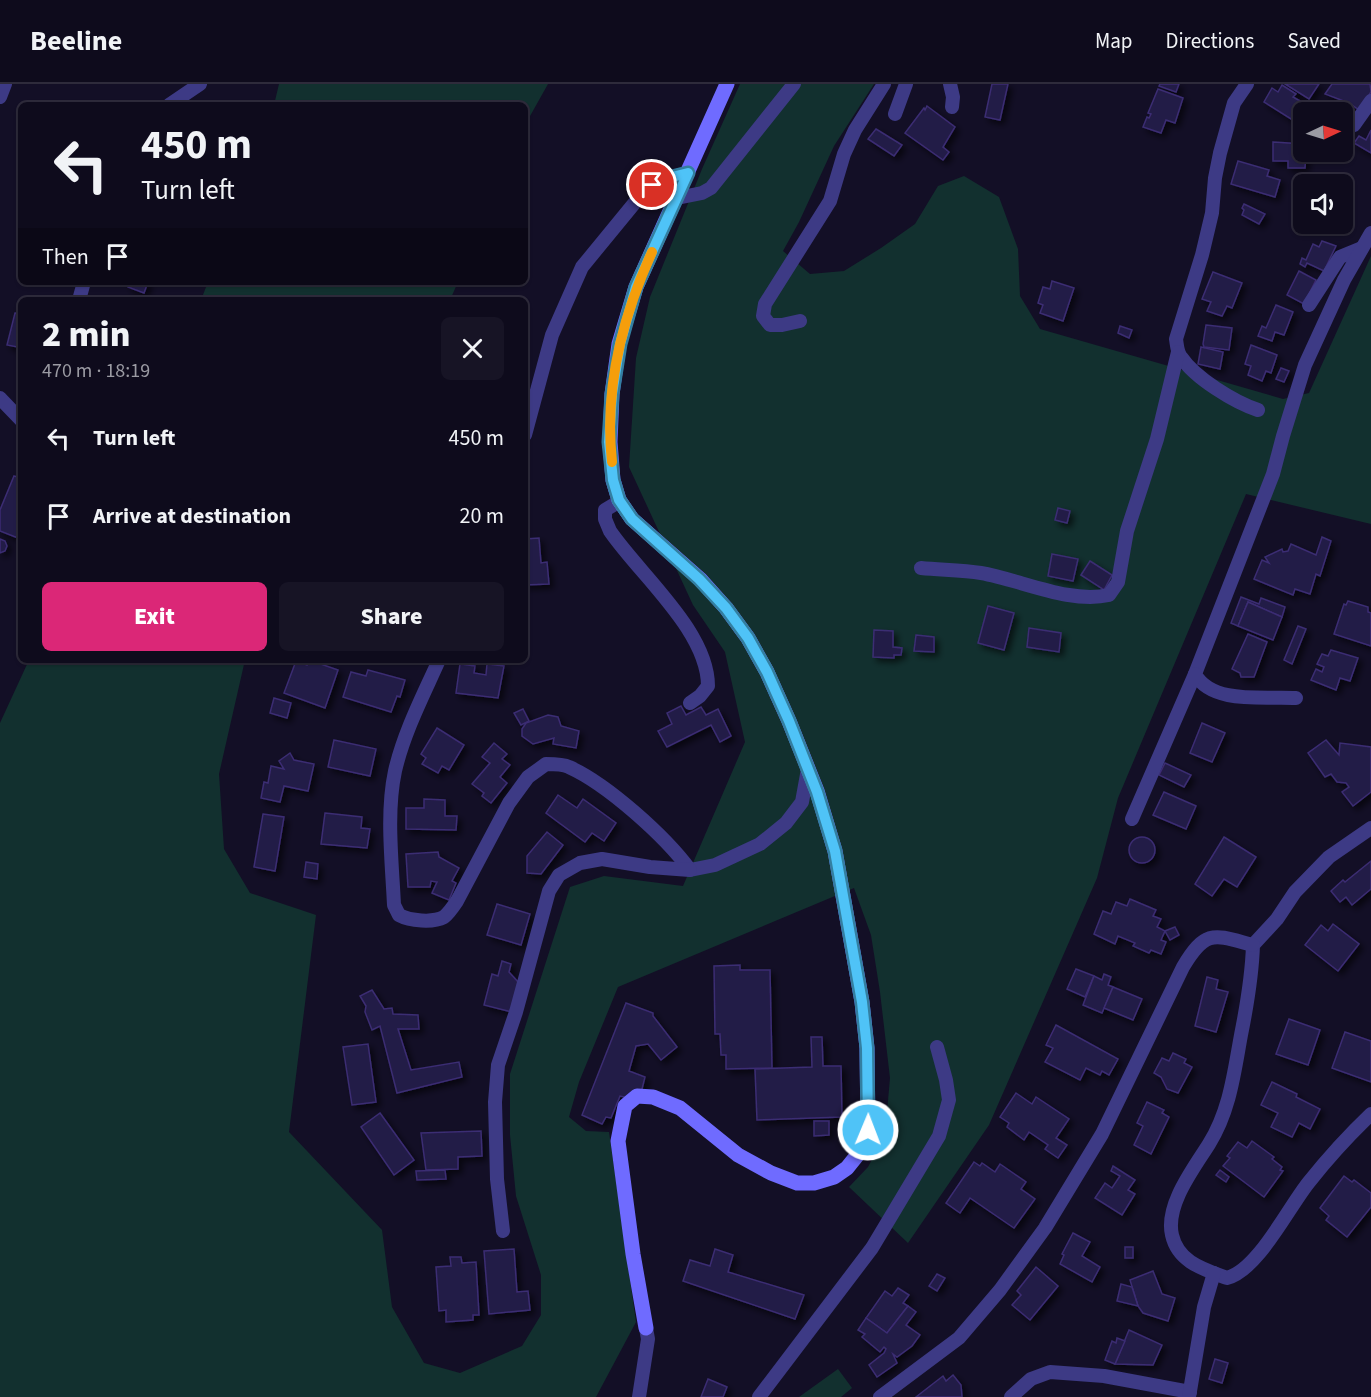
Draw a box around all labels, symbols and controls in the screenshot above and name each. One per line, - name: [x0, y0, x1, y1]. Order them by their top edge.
- text: Beeline: [30, 21, 122, 61]
- text: Map: [1095, 26, 1133, 56]
- text: Directions: [1166, 26, 1254, 56]
- text: Saved: [1287, 26, 1341, 56]
- north arrow: [1293, 102, 1353, 162]
- map controls: [1293, 102, 1353, 234]
- text: 450 m: [141, 115, 252, 175]
- icon: left: [42, 126, 120, 204]
- pin: [626, 159, 677, 210]
- icon: arrive: [635, 168, 668, 201]
- text: Turn left: [141, 171, 235, 210]
- button: sound: [1293, 174, 1353, 234]
- icon: arrive: [101, 240, 134, 273]
- text: Then: [42, 241, 89, 273]
- text: 2 min: [42, 309, 130, 360]
- button: close: [441, 317, 504, 380]
- text: 470 m · 18:19: [42, 357, 150, 385]
- icon: left: [42, 422, 75, 455]
- text: Turn left: [93, 422, 175, 454]
- text: 450 m: [449, 422, 504, 454]
- icon: arrive: [42, 500, 75, 533]
- text: Arrive at destination: [93, 500, 291, 532]
- text: 20 m: [459, 500, 504, 532]
- button: Exit: [42, 582, 267, 651]
- button: Share: [279, 582, 504, 651]
- position arrow: [836, 1098, 900, 1162]

